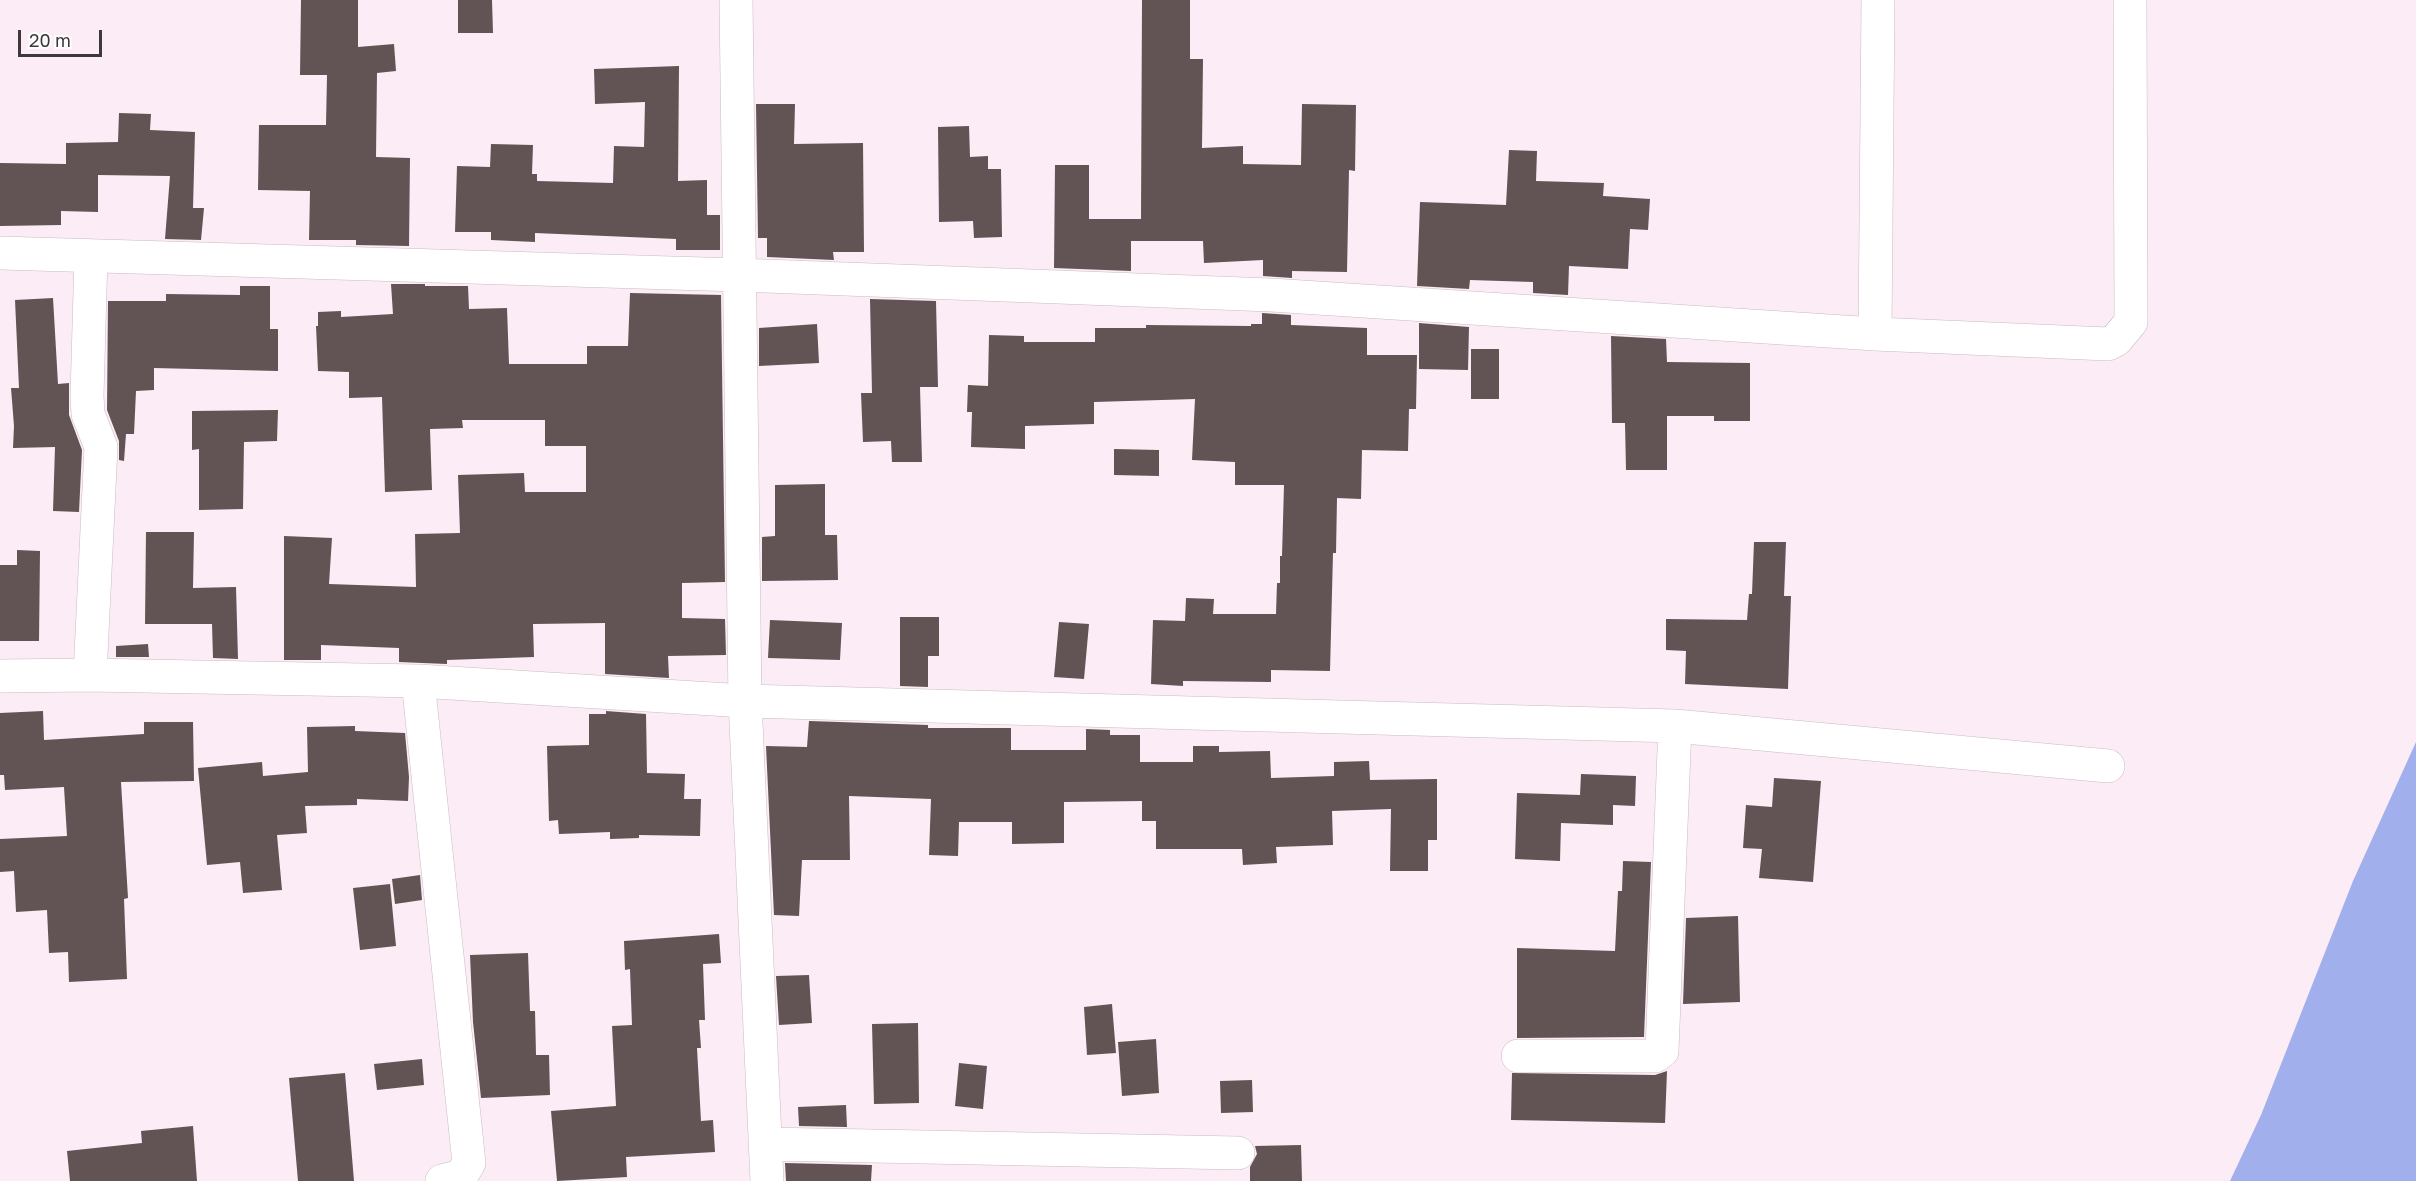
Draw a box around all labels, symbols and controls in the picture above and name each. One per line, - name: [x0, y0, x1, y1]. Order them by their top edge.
- scale bar: [21, 18, 105, 56]
- text: 20 m: [29, 29, 71, 51]

